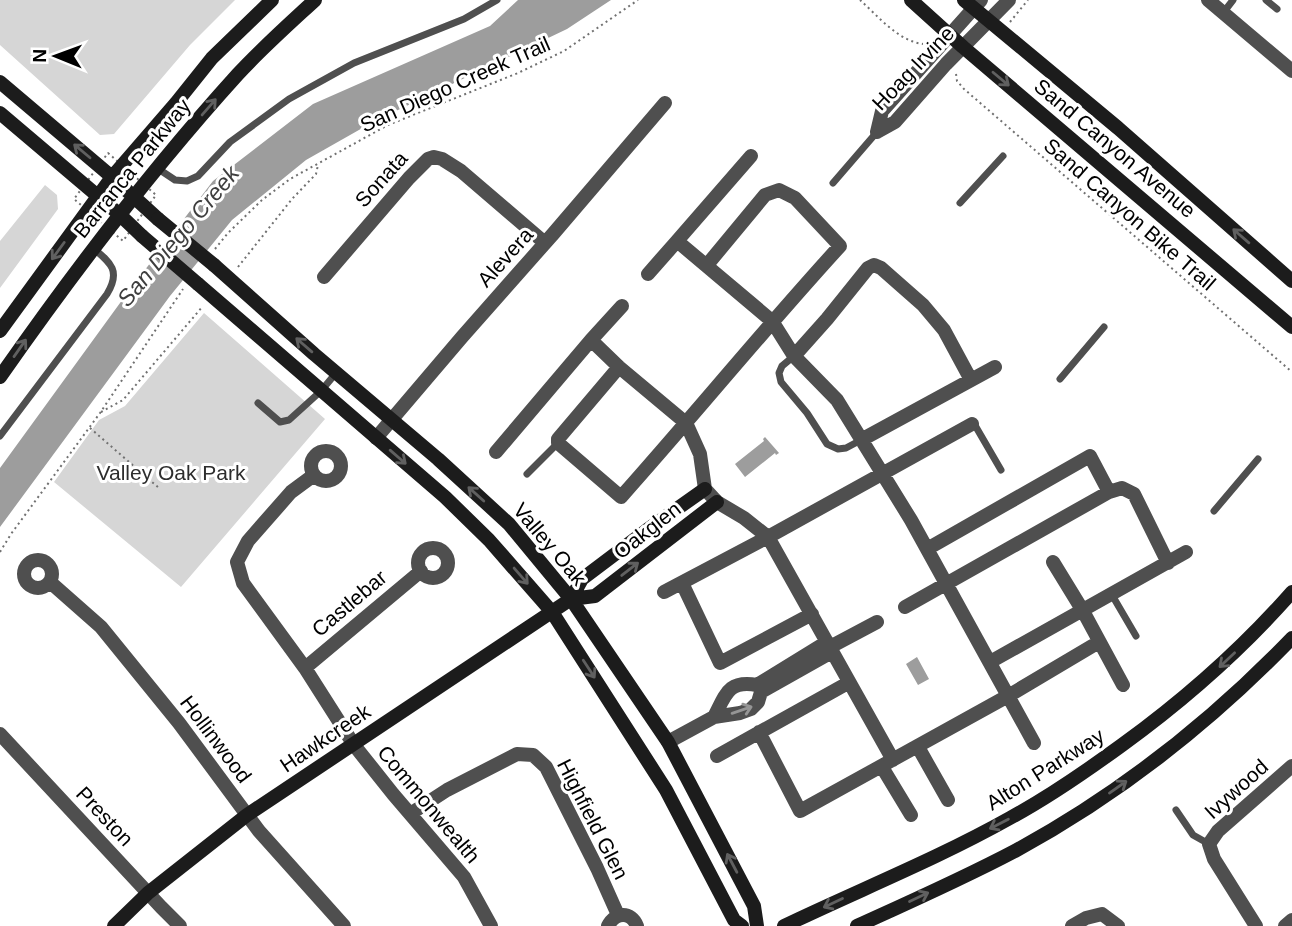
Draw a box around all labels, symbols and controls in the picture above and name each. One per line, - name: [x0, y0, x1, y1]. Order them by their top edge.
- north arrow: [21, 21, 91, 91]
- street label: Hoag Irvine: [867, 21, 959, 115]
- street label: San Diego Creek Trail: [356, 32, 554, 136]
- text: N: [29, 49, 50, 63]
- one-way arrow: [992, 71, 1010, 87]
- street label: Sand Canyon Avenue: [1030, 74, 1200, 222]
- street label: Barranca Parkway: [69, 94, 195, 242]
- one-way arrow: [201, 98, 217, 116]
- street label: Sand Canyon Bike Trail: [1040, 133, 1220, 295]
- one-way arrow: [73, 143, 91, 159]
- street label: Sonata: [350, 146, 412, 211]
- water label: San Diego Creek: [112, 159, 245, 311]
- street label: Alevera: [473, 223, 538, 291]
- one-way arrow: [1232, 228, 1250, 244]
- one-way arrow: [50, 241, 65, 260]
- one-way arrow: [295, 337, 313, 353]
- one-way arrow: [13, 339, 27, 358]
- one-way arrow: [389, 449, 407, 465]
- park label: Valley Oak Park: [97, 461, 246, 484]
- one-way arrow: [467, 486, 485, 502]
- street label: Oakglen: [609, 497, 685, 563]
- street label: Valley Oak: [509, 498, 591, 590]
- one-way arrow: [620, 562, 638, 577]
- street label: Castlebar: [307, 565, 391, 641]
- one-way arrow: [513, 567, 529, 585]
- one-way arrow: [1218, 652, 1236, 668]
- one-way arrow: [581, 659, 596, 678]
- street label: Hollinwood: [176, 691, 256, 787]
- street label: Hawkcreek: [276, 699, 375, 777]
- one-way arrow: [731, 703, 752, 715]
- street label: Alton Parkway: [982, 723, 1108, 814]
- street label: Commonwealth: [373, 741, 485, 867]
- street label: Highfield Glen: [553, 755, 633, 883]
- street label: Ivywood: [1200, 755, 1272, 823]
- one-way arrow: [1108, 780, 1127, 794]
- street label: Preston: [72, 782, 138, 850]
- one-way arrow: [989, 818, 1010, 832]
- one-way arrow: [725, 854, 739, 874]
- one-way arrow: [908, 890, 929, 904]
- one-way arrow: [823, 897, 844, 910]

